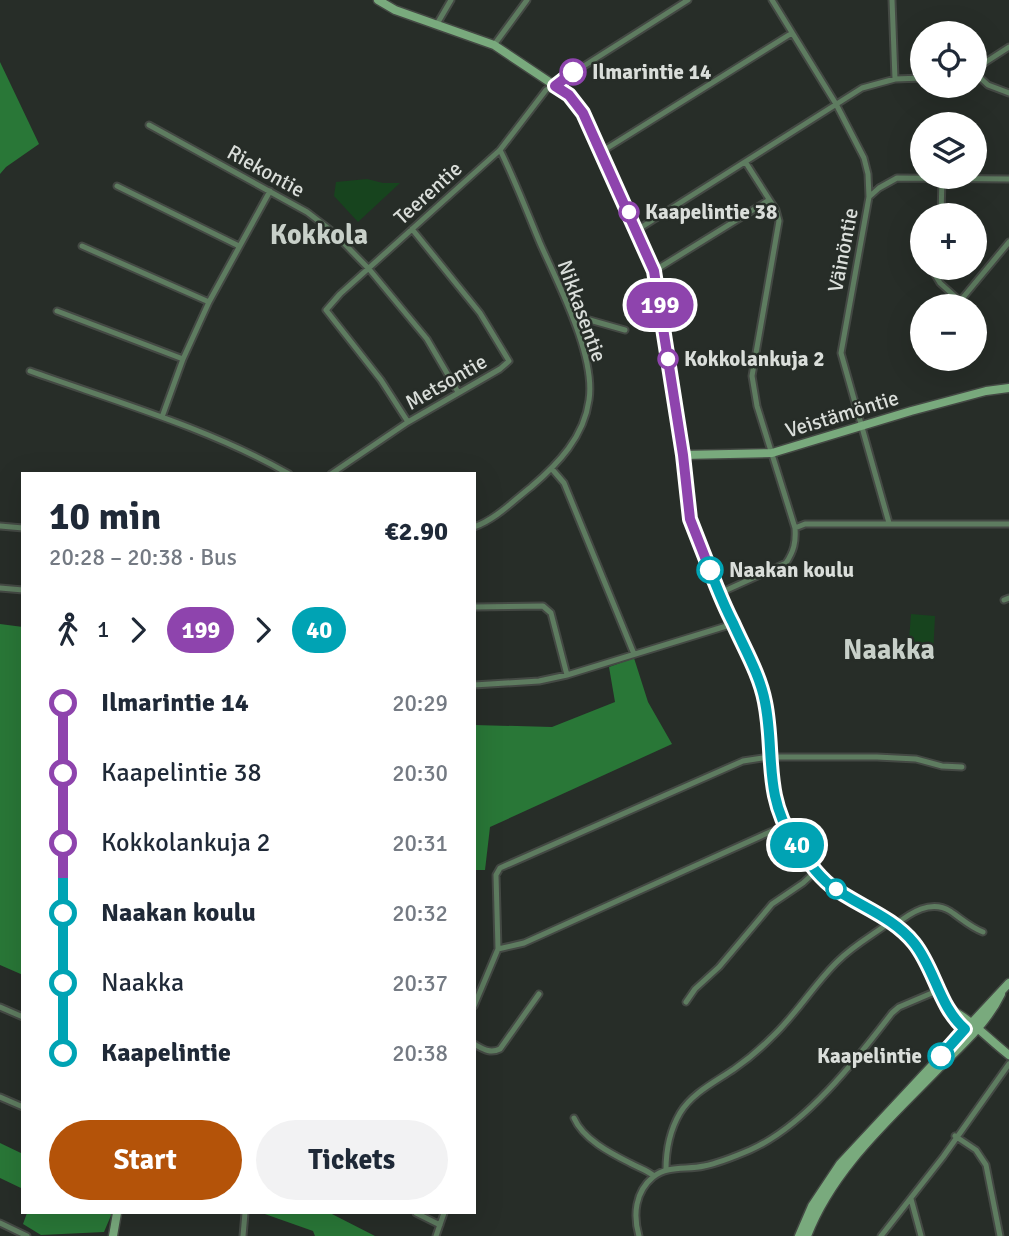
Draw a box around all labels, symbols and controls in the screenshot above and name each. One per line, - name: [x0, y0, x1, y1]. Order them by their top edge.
- map controls: [910, 21, 987, 371]
- button: locate: [910, 21, 987, 98]
- marker: Ilmarintie 14: [560, 59, 586, 85]
- place label: Ilmarintie 14: [592, 59, 711, 85]
- button: layers: [910, 112, 987, 189]
- street label: Riekontie: [223, 139, 309, 203]
- street label: Teerentie: [389, 156, 467, 230]
- place label: Kaapelintie 38: [645, 199, 777, 225]
- marker: Kaapelintie 38: [619, 202, 639, 222]
- button: +: [910, 203, 987, 280]
- street label: Väinöntie: [822, 206, 864, 294]
- district label: Kokkola: [270, 218, 368, 252]
- street label: Nikkasentie: [552, 256, 612, 366]
- line badge: 199: [620, 282, 700, 328]
- text: 199: [641, 290, 679, 320]
- button: −: [910, 294, 987, 371]
- place label: Kokkolankuja 2: [684, 346, 825, 372]
- street label: Metsontie: [400, 348, 492, 416]
- marker: Kokkolankuja 2: [658, 349, 678, 369]
- street label: Veistämöntie: [782, 384, 902, 444]
- text: 10 min: [49, 493, 161, 540]
- text: €2.90: [384, 516, 448, 548]
- text: 20:28 – 20:38 · Bus: [49, 543, 237, 572]
- marker: Naakan koulu: [697, 557, 723, 583]
- place label: Naakan koulu: [729, 557, 854, 583]
- icon: walk: [49, 611, 87, 649]
- icon: forward: [119, 611, 157, 649]
- icon: forward: [244, 611, 282, 649]
- text: 1: [97, 615, 109, 644]
- text: 199: [181, 615, 220, 645]
- text: 40: [306, 615, 332, 645]
- district label: Naakka: [843, 633, 935, 667]
- text: Ilmarintie 14: [101, 687, 249, 719]
- text: 20:29: [392, 689, 448, 718]
- text: Kaapelintie 38: [101, 757, 262, 789]
- text: 20:30: [392, 759, 448, 788]
- line badge: 40: [766, 822, 828, 868]
- text: Kokkolankuja 2: [101, 827, 271, 859]
- text: 20:31: [392, 829, 448, 858]
- text: 40: [784, 830, 810, 860]
- unlabelled marker: [826, 879, 846, 899]
- text: Naakan koulu: [101, 897, 256, 929]
- text: 20:32: [392, 899, 448, 928]
- text: Naakka: [101, 967, 184, 999]
- text: 20:37: [392, 969, 448, 998]
- text: Kaapelintie: [101, 1037, 231, 1069]
- text: 20:38: [392, 1039, 448, 1068]
- place label: Kaapelintie: [817, 1043, 922, 1069]
- marker: Kaapelintie: [928, 1043, 954, 1069]
- button: Start: [49, 1120, 242, 1200]
- button: Tickets: [256, 1120, 448, 1200]

